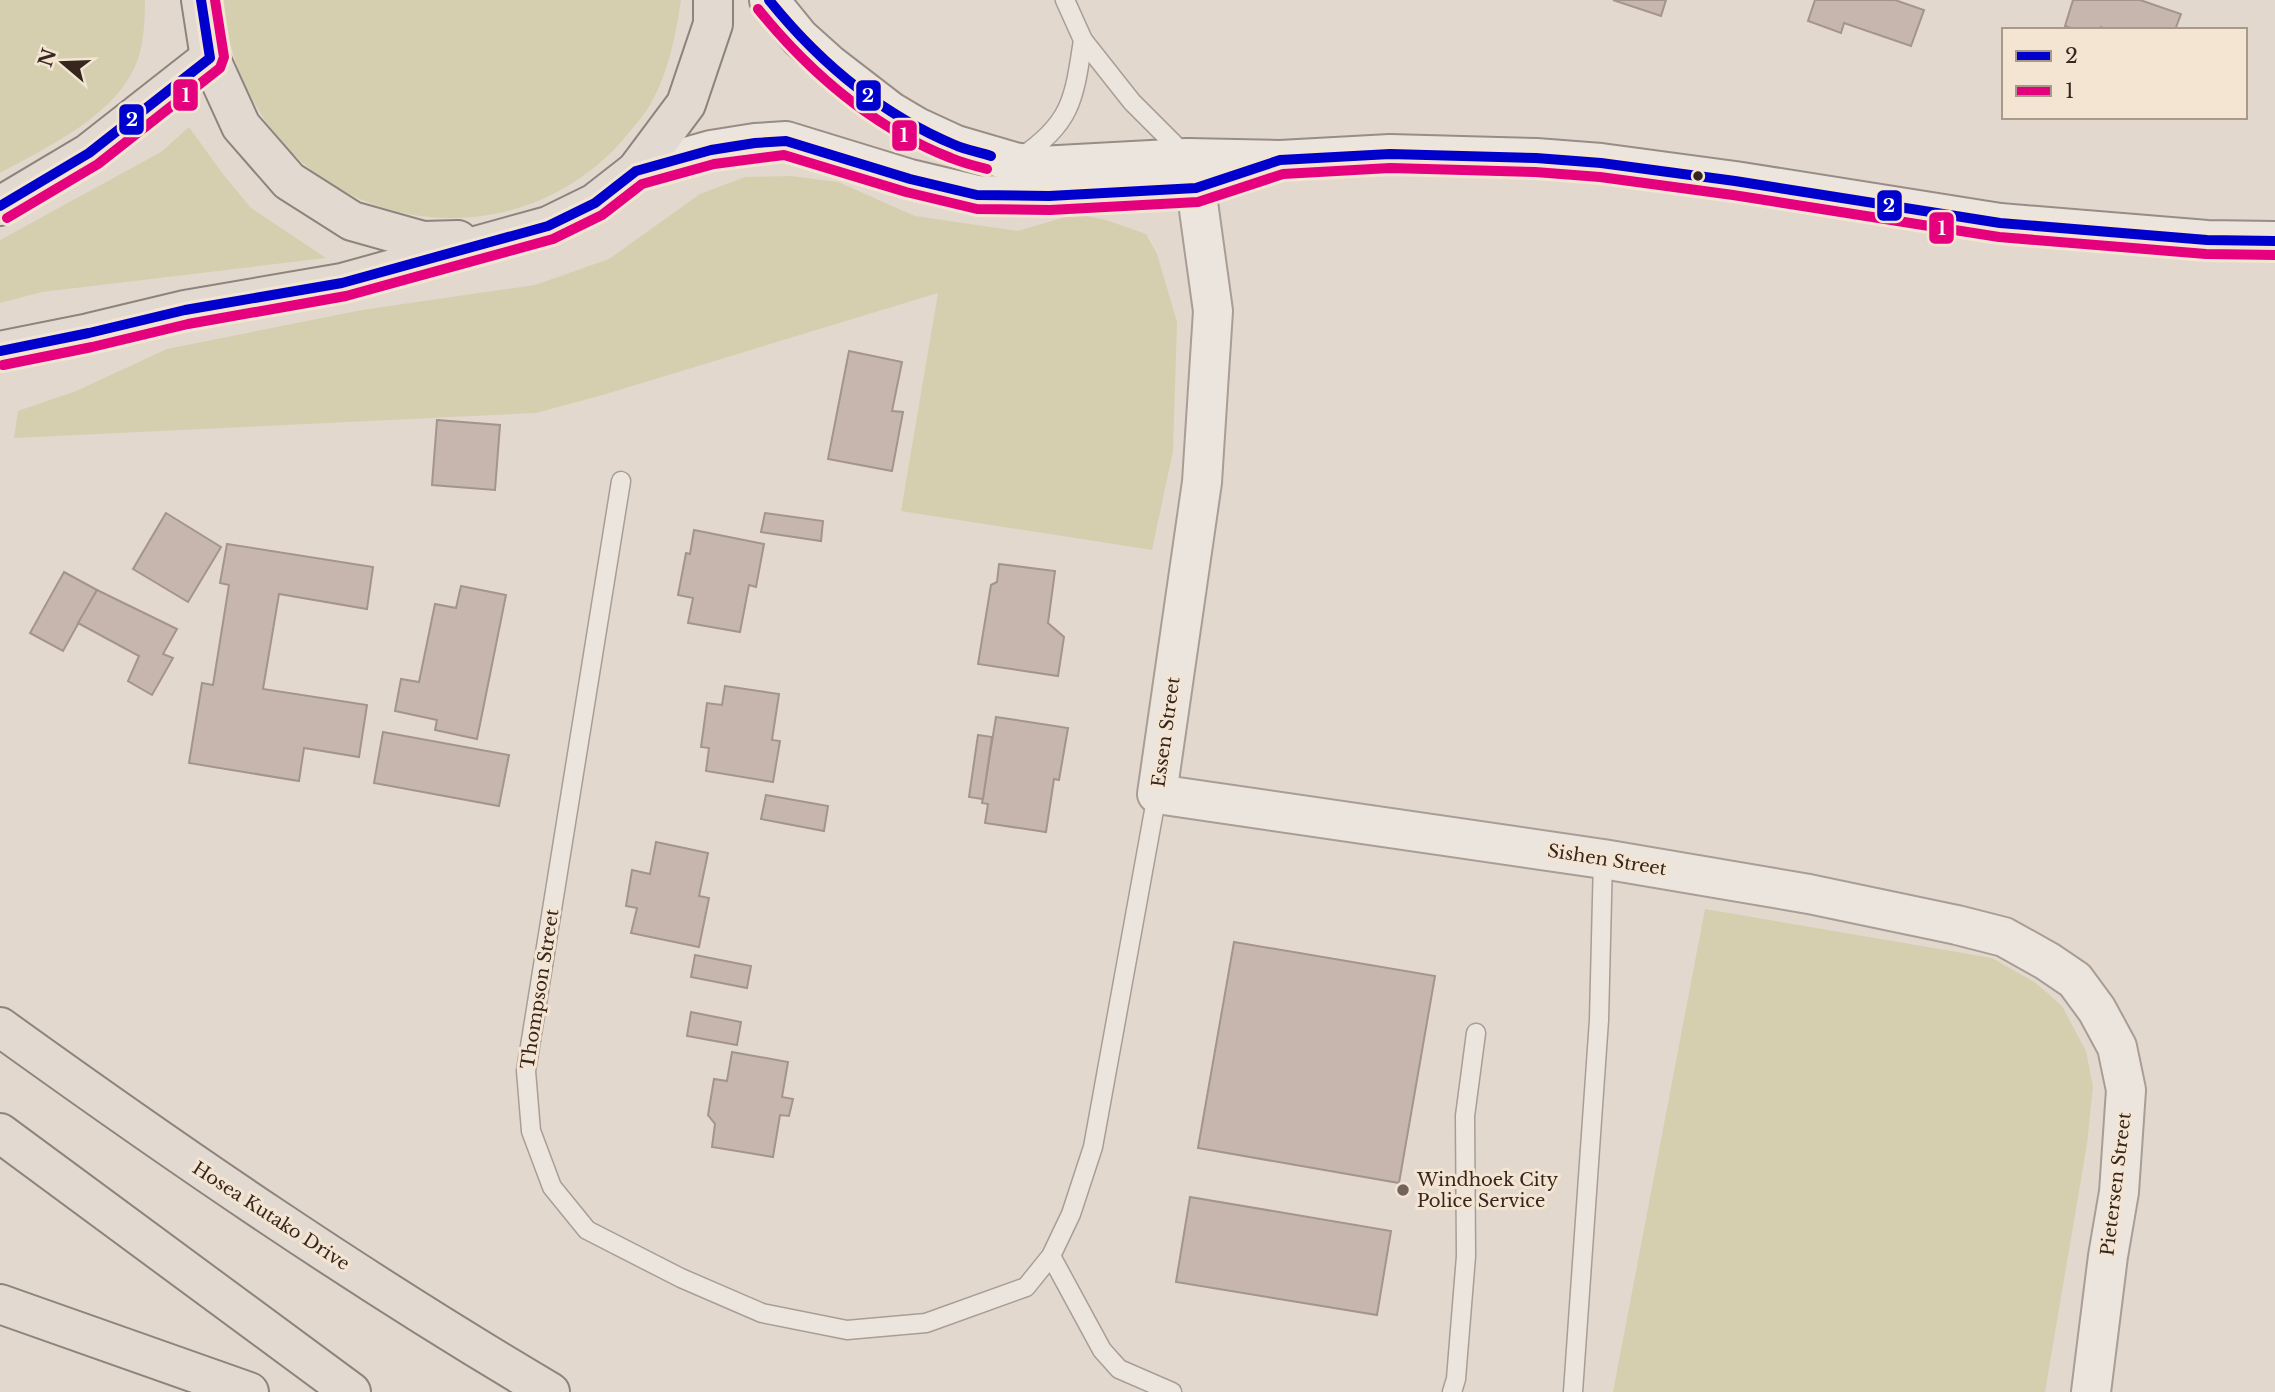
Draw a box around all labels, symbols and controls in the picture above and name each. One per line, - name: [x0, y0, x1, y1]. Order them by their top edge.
- north arrow: [28, 28, 98, 98]
- legend: [2002, 28, 2247, 119]
- text: 2: [2065, 43, 2078, 69]
- text: N: [34, 45, 61, 70]
- line badge: 1: [172, 78, 199, 112]
- text: 1: [2065, 78, 2074, 104]
- line badge: 2: [855, 79, 882, 112]
- text: 1: [182, 84, 190, 107]
- text: 2: [862, 84, 874, 107]
- line badge: 2: [118, 103, 145, 136]
- text: 2: [126, 108, 138, 131]
- line badge: 1: [891, 119, 918, 152]
- text: 1: [900, 124, 908, 147]
- unlabelled marker: [1691, 169, 1705, 183]
- line badge: 2: [1876, 189, 1903, 222]
- text: 2: [1883, 194, 1895, 217]
- line badge: 1: [1928, 211, 1955, 245]
- text: 1: [1938, 217, 1946, 240]
- street label: Essen Street: [1147, 675, 1185, 789]
- street label: Sishen Street: [1546, 840, 1668, 880]
- street label: Thompson Street: [516, 907, 564, 1071]
- street label: Pietersen Street: [2096, 1111, 2136, 1257]
- street label: Hosea Kutako Drive: [188, 1157, 354, 1275]
- place label: Windhoek City Police Service: [1416, 1169, 1559, 1212]
- marker: Windhoek City Police Service: [1395, 1182, 1411, 1198]

